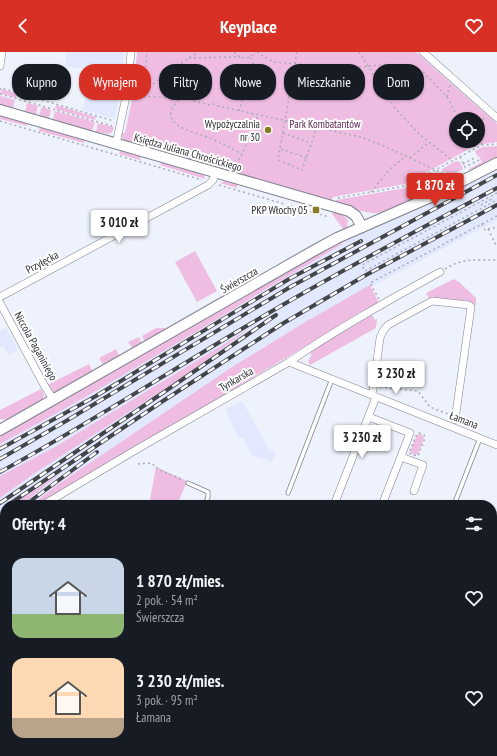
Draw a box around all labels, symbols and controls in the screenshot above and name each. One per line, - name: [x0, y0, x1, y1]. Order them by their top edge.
- icon: back: [12, 15, 34, 37]
- text: Keyplace: [220, 15, 277, 38]
- icon: heart: [463, 15, 485, 37]
- chip: Kupno: [12, 64, 71, 100]
- chip: Wynajem: [79, 64, 151, 100]
- chip: Filtry: [159, 64, 212, 100]
- chip: Nowe: [220, 64, 276, 100]
- chip: Mieszkanie: [284, 64, 365, 100]
- chip: Dom: [373, 64, 424, 100]
- map controls: [449, 112, 485, 148]
- button: locate: [449, 112, 485, 148]
- place label: Wypożyczalnia nr 30: [205, 117, 260, 144]
- park label: Park Kombatantów: [290, 117, 361, 131]
- marker: Wypożyczalnia nr 30: [263, 125, 273, 135]
- street label: Księdza Juliana Chrościckiego: [132, 130, 244, 174]
- pin: 1 870 zł: [394, 173, 476, 207]
- text: 1 870 zł: [416, 177, 454, 194]
- place label: PKP Włochy 05: [251, 203, 308, 217]
- marker: PKP Włochy 05: [311, 205, 321, 215]
- pin: 3 010 zł: [78, 210, 160, 244]
- text: 3 010 zł: [100, 214, 138, 231]
- street label: Przyłęcka: [23, 248, 61, 276]
- street label: Świerszcza: [218, 264, 260, 296]
- street label: Niccola Paganiniego: [11, 309, 61, 383]
- pin: 3 230 zł: [355, 361, 437, 395]
- street label: Tynkarska: [217, 364, 255, 394]
- text: 3 230 zł: [377, 365, 415, 382]
- street label: Łamana: [448, 408, 480, 432]
- pin: 3 230 zł: [321, 425, 403, 459]
- text: 3 230 zł: [343, 429, 381, 446]
- text: Oferty: 4: [12, 513, 66, 535]
- icon: filters: [463, 513, 485, 535]
- text: 1 870 zł/mies.: [136, 570, 224, 592]
- icon: home: [44, 574, 92, 622]
- icon: heart: [463, 587, 485, 609]
- text: 2 pok. · 54 m²: [136, 592, 198, 609]
- text: Świerszcza: [136, 609, 184, 626]
- text: 3 230 zł/mies.: [136, 670, 224, 692]
- icon: home: [44, 674, 92, 722]
- icon: heart: [463, 687, 485, 709]
- text: 3 pok. · 95 m²: [136, 692, 198, 709]
- text: Łamana: [136, 709, 171, 726]

